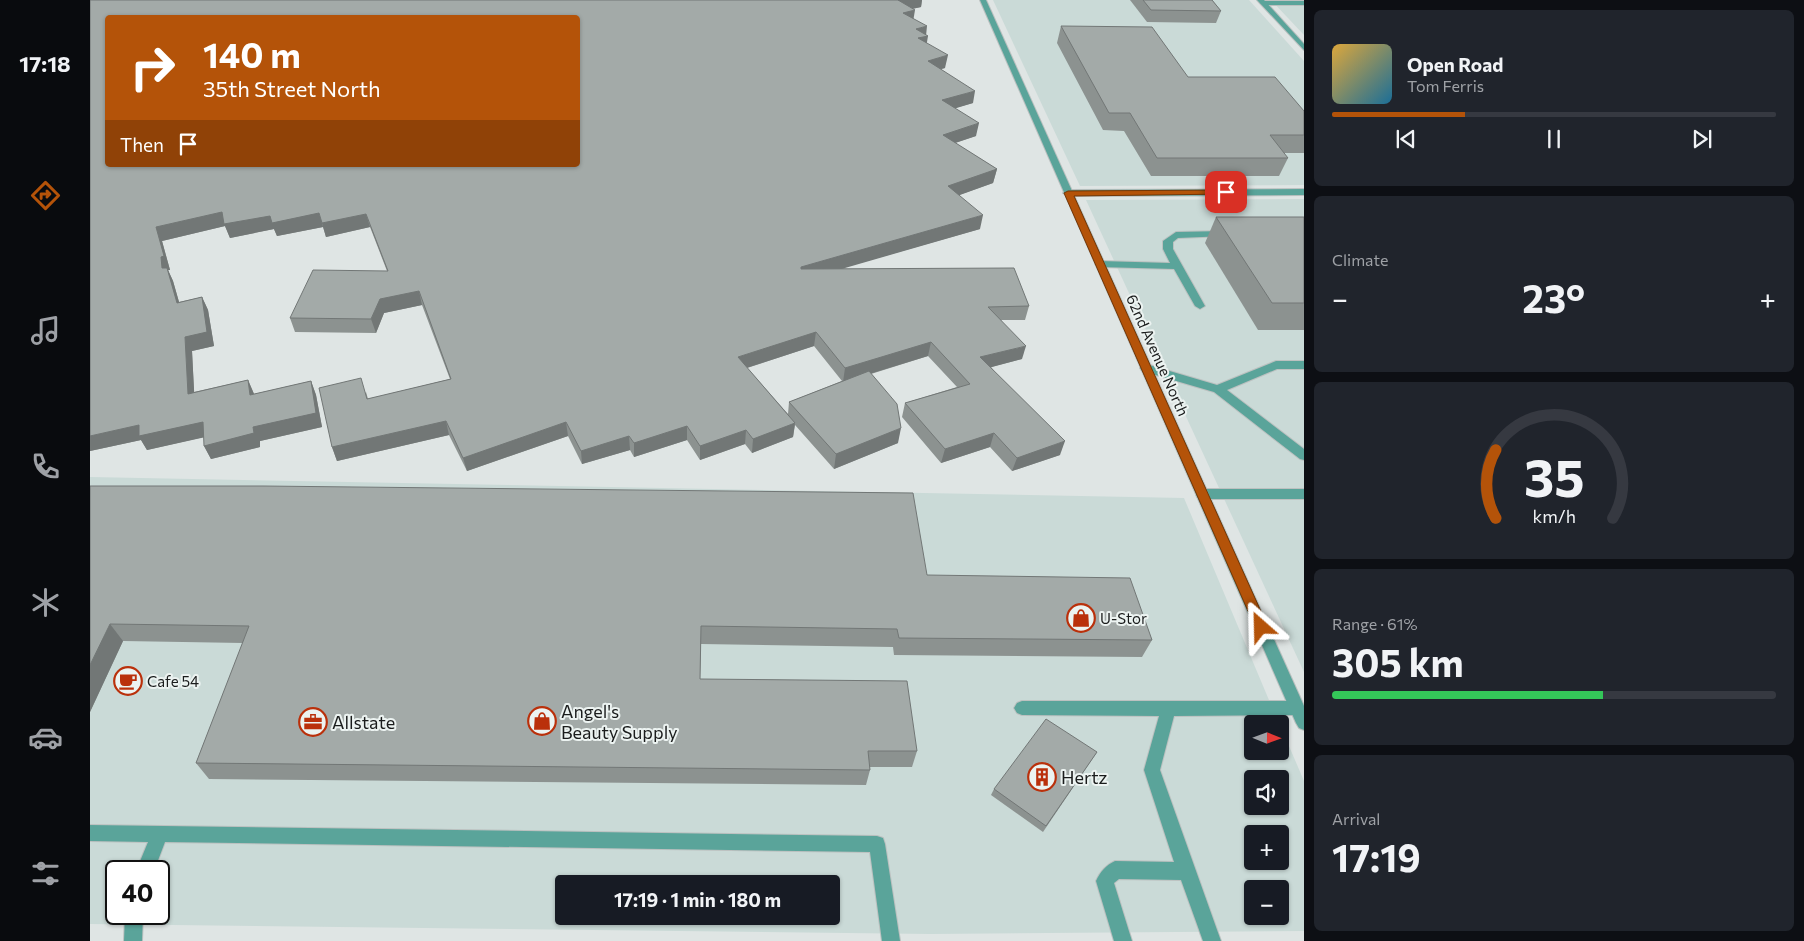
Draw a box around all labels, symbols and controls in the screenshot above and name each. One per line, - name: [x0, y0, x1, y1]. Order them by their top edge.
- text: 140 m: [203, 32, 301, 75]
- icon: right: [120, 35, 185, 100]
- text: 17:18: [19, 50, 71, 77]
- text: Open Road: [1407, 53, 1503, 76]
- text: 35th Street North: [203, 75, 381, 102]
- text: Tom Ferris: [1407, 76, 1484, 95]
- icon: previous: [1392, 125, 1420, 153]
- icon: pause: [1540, 125, 1568, 153]
- icon: next: [1688, 125, 1716, 153]
- icon: arrive: [174, 130, 202, 158]
- text: Then: [120, 133, 164, 156]
- pin: [1205, 171, 1247, 213]
- icon: directions: [28, 178, 63, 213]
- icon: arrive: [1212, 178, 1240, 206]
- text: Climate: [1332, 250, 1388, 269]
- text: 23°: [1522, 274, 1585, 321]
- text: −: [1332, 281, 1348, 315]
- text: +: [1760, 281, 1776, 315]
- street label: 62nd Avenue North: [1123, 291, 1193, 419]
- icon: music: [28, 313, 63, 348]
- text: 35: [1524, 444, 1584, 508]
- icon: phone: [28, 449, 63, 484]
- text: km/h: [1532, 505, 1576, 527]
- icon: climate: [28, 585, 63, 620]
- position arrow: [1234, 600, 1286, 652]
- shop icon: U-Stor: [1066, 603, 1096, 633]
- place label: U-Stor: [1100, 609, 1147, 627]
- text: Range · 61%: [1332, 614, 1418, 633]
- text: 305 km: [1332, 638, 1464, 685]
- cafe icon: Cafe 54: [113, 666, 143, 696]
- place label: Cafe 54: [147, 672, 199, 690]
- place label: Angel's Beauty Supply: [561, 700, 678, 743]
- shop icon: Angel's Beauty Supply: [527, 706, 557, 736]
- office icon: Allstate: [298, 707, 328, 737]
- place label: Allstate: [332, 711, 395, 733]
- north arrow: [1244, 715, 1289, 760]
- map controls: [1244, 715, 1289, 925]
- icon: car: [28, 720, 63, 755]
- building icon: Hertz: [1027, 762, 1057, 792]
- place label: Hertz: [1061, 766, 1108, 788]
- button: sound: [1244, 770, 1289, 815]
- text: Arrival: [1332, 809, 1380, 828]
- button: +: [1244, 825, 1289, 870]
- text: 17:19: [1332, 833, 1421, 880]
- icon: filters: [28, 856, 63, 891]
- speed limit sign: 40: [105, 860, 170, 925]
- button: −: [1244, 880, 1289, 925]
- text: 17:19 · 1 min · 180 m: [614, 888, 781, 911]

